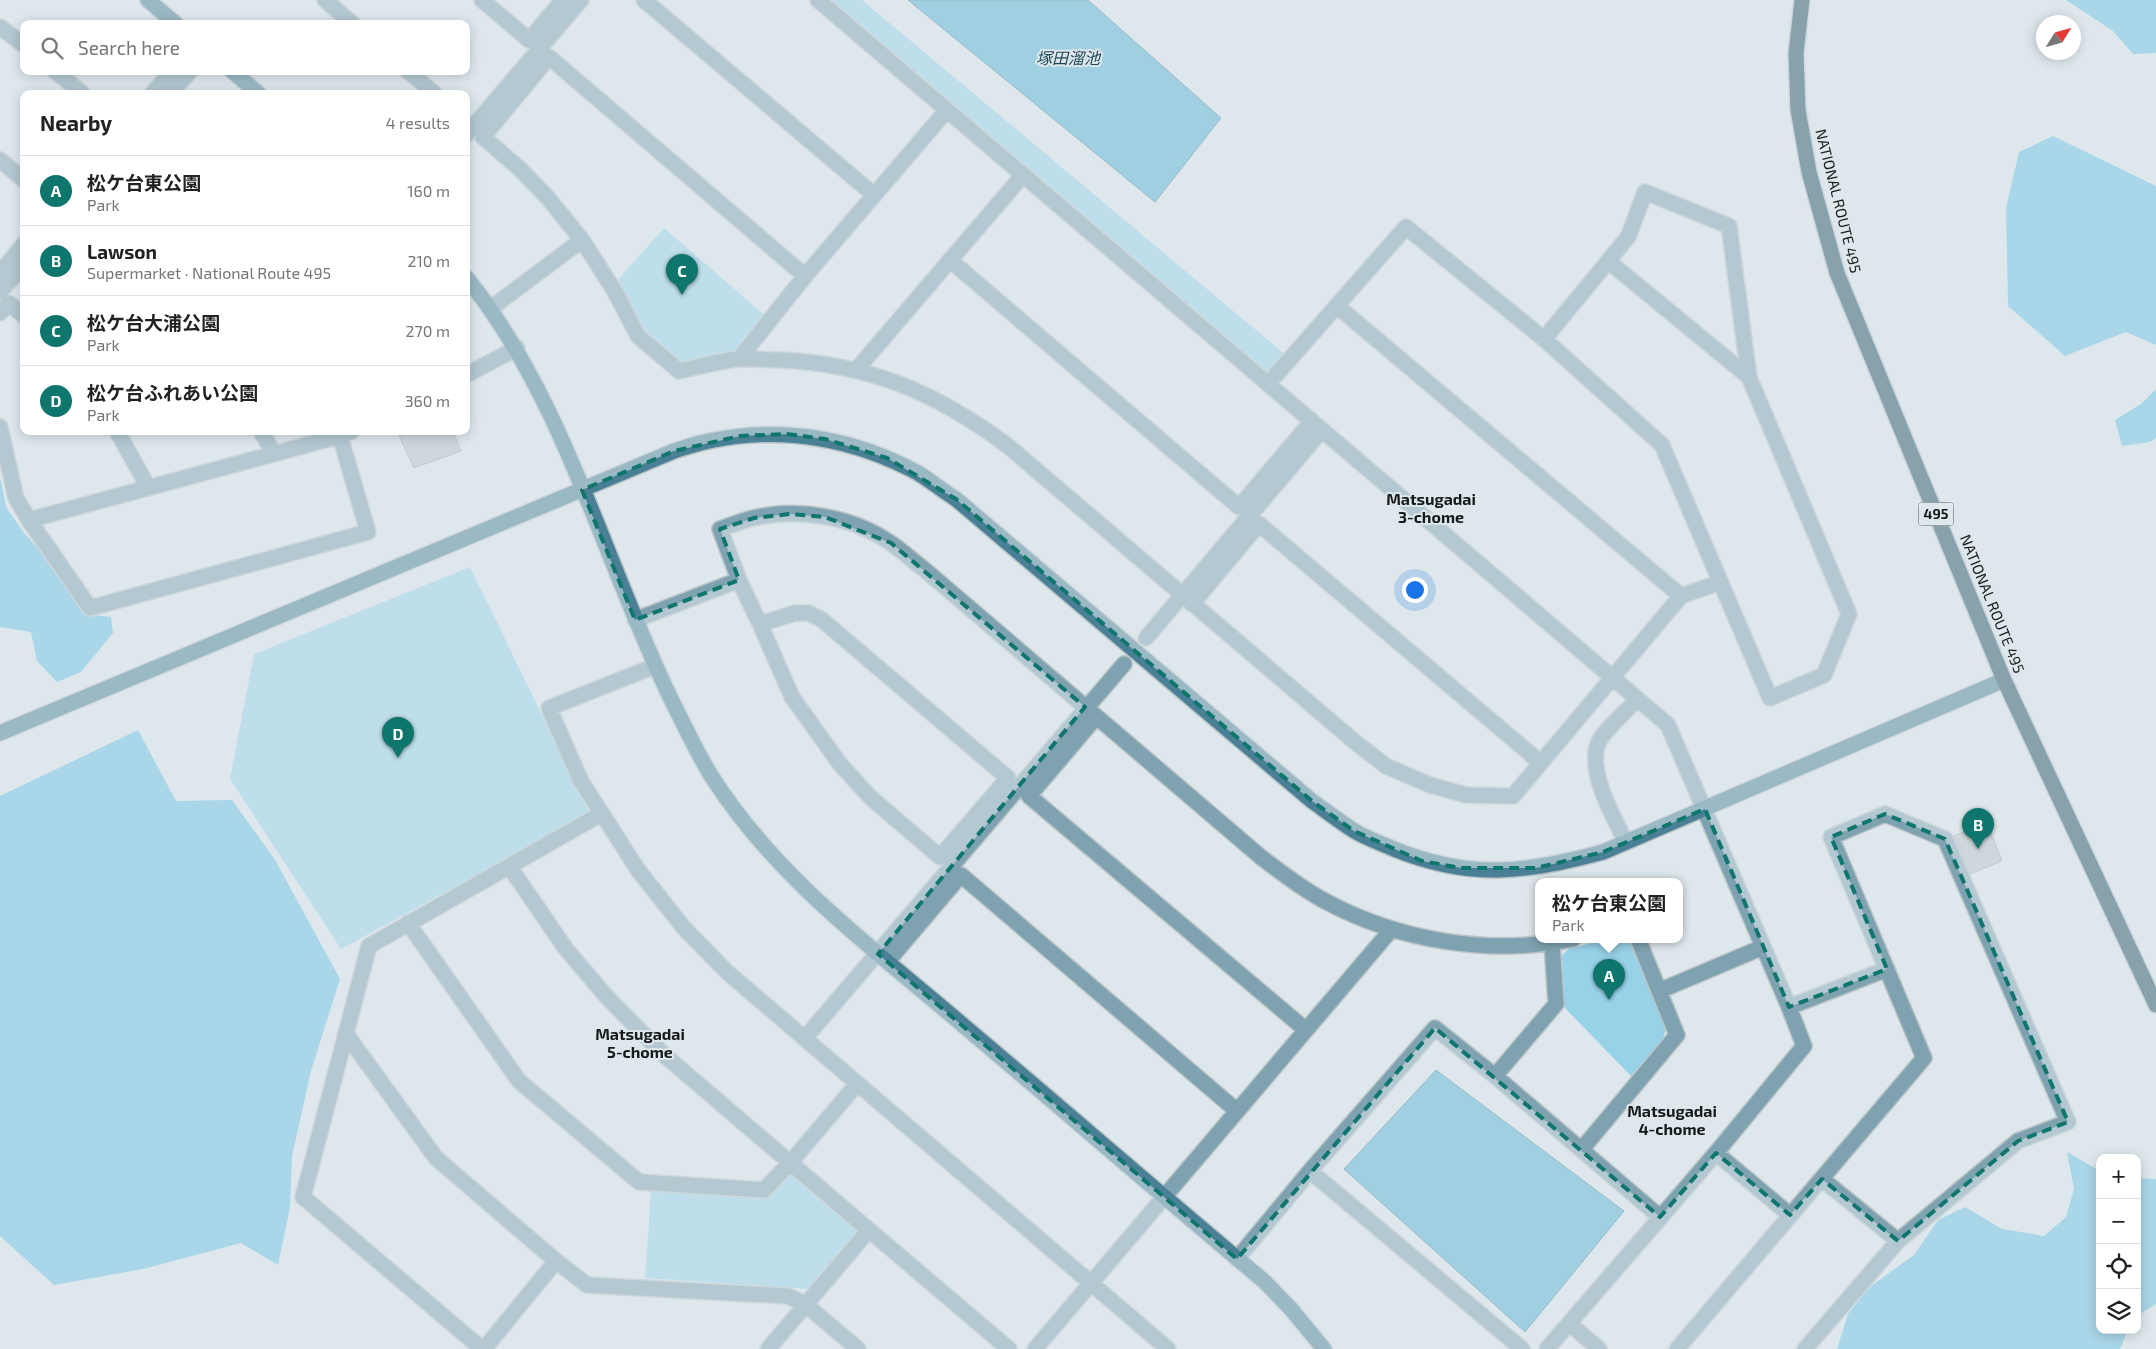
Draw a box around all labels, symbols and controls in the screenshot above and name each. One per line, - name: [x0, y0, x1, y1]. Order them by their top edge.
- north arrow: [2036, 15, 2081, 60]
- search box: [20, 20, 470, 75]
- icon: search: [38, 34, 66, 62]
- text: Search here: [78, 36, 180, 59]
- water label: 塚田溜池: [1036, 48, 1102, 67]
- text: Nearby: [40, 110, 112, 135]
- text: 4 results: [386, 113, 450, 132]
- street label: NATIONAL ROUTE 495: [1812, 127, 1866, 275]
- text: 松ケ台東公園: [87, 171, 201, 194]
- text: A: [51, 181, 61, 200]
- text: 160 m: [407, 181, 450, 200]
- text: Park: [87, 195, 120, 214]
- text: Lawson: [87, 240, 157, 263]
- text: B: [51, 251, 61, 270]
- text: 210 m: [407, 251, 450, 270]
- pin: C: [666, 254, 698, 295]
- text: Supermarket · National Route 495: [87, 263, 331, 282]
- text: 松ケ台大浦公園: [87, 311, 220, 334]
- text: C: [51, 321, 61, 340]
- text: 270 m: [406, 321, 450, 340]
- text: Park: [87, 335, 120, 354]
- text: 松ケ台ふれあい公園: [87, 381, 258, 404]
- text: D: [51, 391, 61, 410]
- text: 360 m: [405, 391, 450, 410]
- text: Park: [87, 405, 120, 424]
- district label: Matsugadai 3-chome: [1386, 489, 1476, 526]
- road number: 495: [1918, 502, 1954, 526]
- street label: NATIONAL ROUTE 495: [1957, 532, 2029, 676]
- your location: [1402, 577, 1428, 603]
- pin: D: [382, 717, 414, 758]
- pin: B: [1962, 808, 1994, 849]
- popup: [1535, 878, 1683, 943]
- text: 松ケ台東公園: [1552, 891, 1666, 914]
- text: Park: [1552, 915, 1585, 934]
- pin: A: [1593, 959, 1625, 1000]
- district label: Matsugadai 5-chome: [595, 1024, 685, 1061]
- district label: Matsugadai 4-chome: [1627, 1101, 1717, 1138]
- map controls: [2096, 1154, 2141, 1334]
- button: +: [2096, 1154, 2141, 1199]
- button: −: [2096, 1199, 2141, 1244]
- button: locate: [2096, 1244, 2141, 1289]
- button: layers: [2096, 1289, 2141, 1334]

